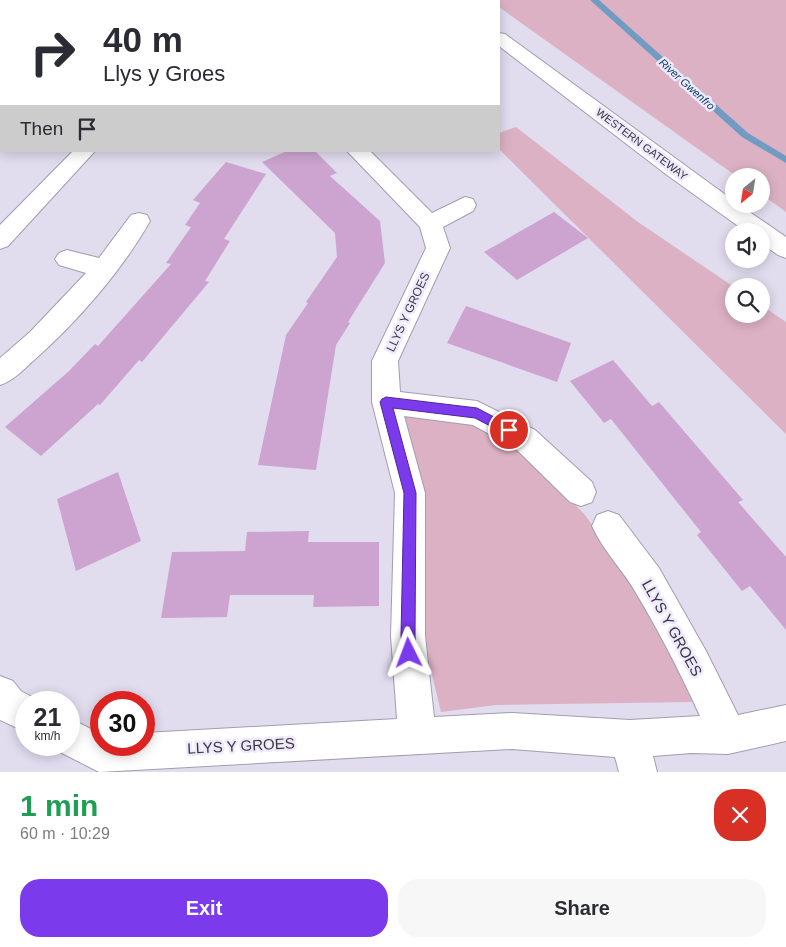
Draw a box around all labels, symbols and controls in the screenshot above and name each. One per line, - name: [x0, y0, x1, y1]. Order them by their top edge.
- icon: right: [20, 20, 85, 85]
- text: 40 m: [103, 20, 183, 59]
- water label: River Gwenfro: [657, 56, 717, 112]
- text: Llys y Groes: [103, 61, 225, 86]
- street label: WESTERN GATEWAY: [594, 106, 690, 183]
- icon: arrive: [73, 115, 101, 143]
- text: Then: [20, 118, 63, 139]
- north arrow: [725, 168, 770, 212]
- map controls: [725, 168, 770, 323]
- button: sound: [725, 223, 770, 268]
- street label: LLYS Y GROES: [383, 270, 433, 354]
- button: search: [725, 278, 770, 323]
- pin: [488, 409, 530, 451]
- icon: arrive: [495, 416, 523, 444]
- street label: LLYS Y GROES: [639, 577, 706, 679]
- position arrow: [382, 626, 434, 678]
- speed limit sign: 30: [90, 691, 155, 756]
- text: 21: [34, 703, 61, 731]
- text: km/h: [34, 729, 61, 743]
- street label: LLYS Y GROES: [187, 734, 295, 757]
- text: 1 min: [20, 789, 98, 822]
- button: close: [714, 789, 766, 841]
- text: 60 m · 10:29: [20, 825, 110, 842]
- button: Exit: [20, 879, 388, 937]
- button: Share: [398, 879, 766, 937]

